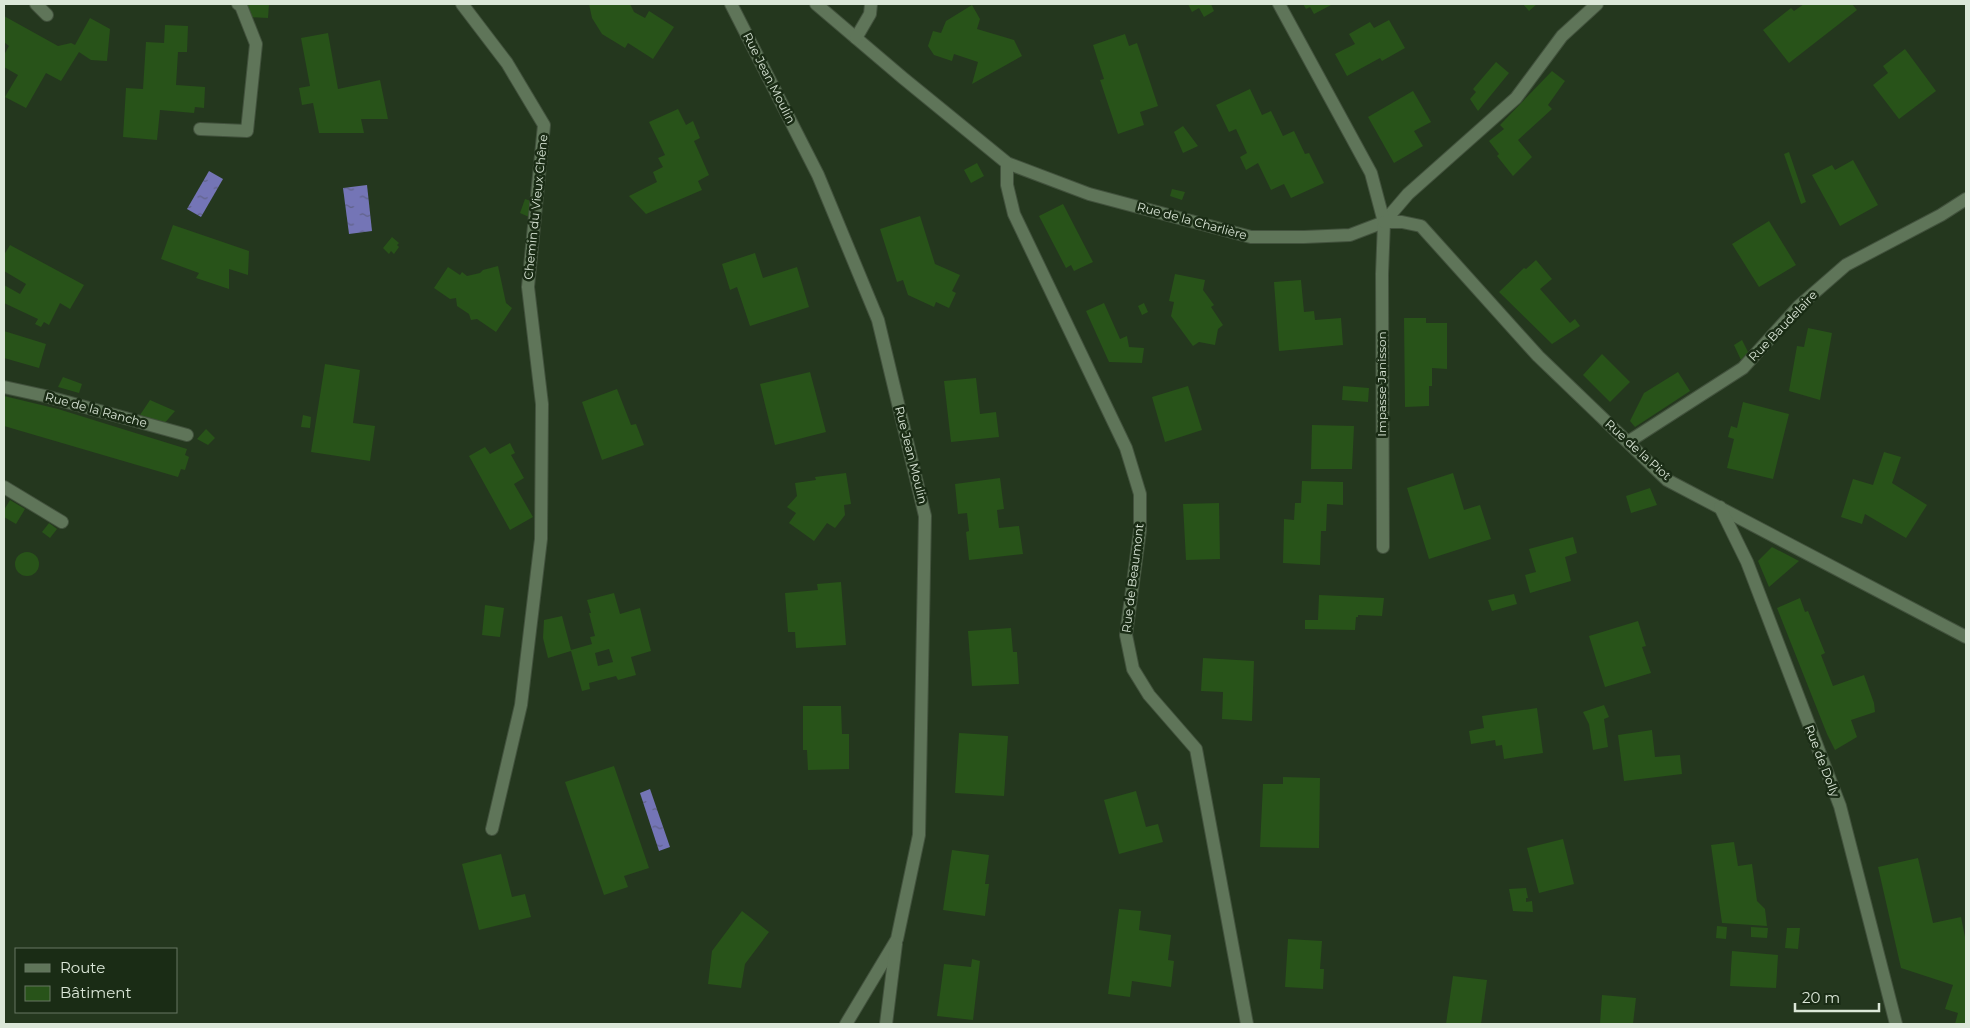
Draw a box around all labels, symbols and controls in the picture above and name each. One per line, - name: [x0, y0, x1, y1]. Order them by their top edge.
- street label: Rue Jean Moulin: [740, 30, 799, 126]
- street label: Chemin du Vieux Chêne: [520, 134, 551, 280]
- street label: Rue de la Charlière: [1136, 199, 1249, 242]
- street label: Rue Baudelaire: [1745, 287, 1820, 364]
- street label: Impasse Janisson: [1374, 331, 1389, 437]
- street label: Rue de la Ranche: [43, 389, 149, 430]
- street label: Rue Jean Moulin: [892, 404, 931, 505]
- street label: Rue de la Piot: [1602, 416, 1674, 483]
- street label: Rue de Beaumont: [1118, 522, 1147, 634]
- street label: Rue de Dolly: [1802, 723, 1843, 799]
- legend: [15, 948, 178, 1013]
- text: Route: [60, 958, 105, 977]
- scale bar: [1795, 980, 1879, 1012]
- text: Bâtiment: [60, 983, 132, 1002]
- text: 20 m: [1802, 988, 1840, 1007]

